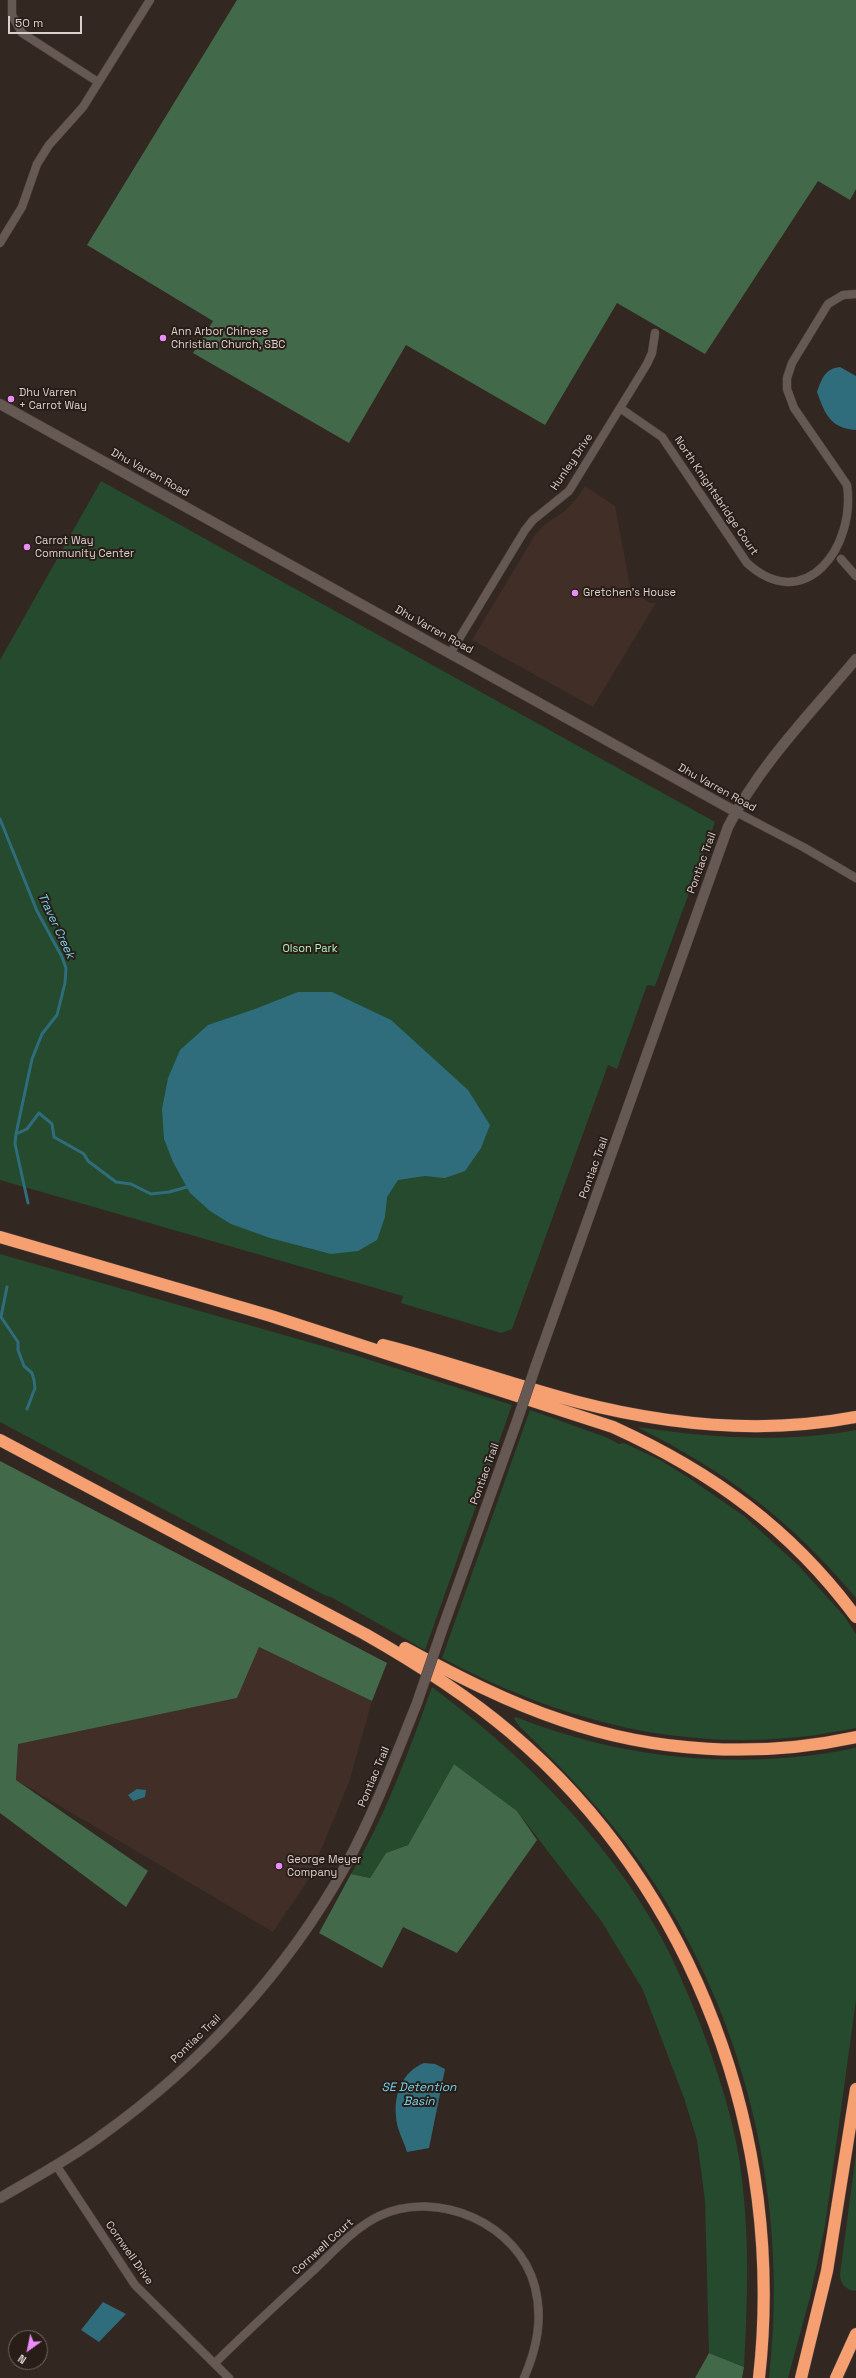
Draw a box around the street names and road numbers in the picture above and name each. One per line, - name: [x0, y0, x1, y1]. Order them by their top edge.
- street label: Hunley Drive: [548, 431, 596, 493]
- street label: North Knightsbridge Court: [671, 434, 761, 558]
- street label: Dhu Varren Road: [109, 446, 191, 500]
- street label: Dhu Varren Road: [393, 603, 475, 657]
- street label: Dhu Varren Road: [676, 761, 758, 815]
- street label: Pontiac Trail: [685, 830, 719, 896]
- street label: Pontiac Trail: [577, 1135, 611, 1201]
- street label: Pontiac Trail: [468, 1441, 502, 1507]
- street label: Pontiac Trail: [355, 1745, 393, 1809]
- street label: Pontiac Trail: [168, 2012, 224, 2066]
- street label: Cornwell Court: [290, 2216, 356, 2278]
- street label: Cornwell Drive: [102, 2219, 156, 2287]

